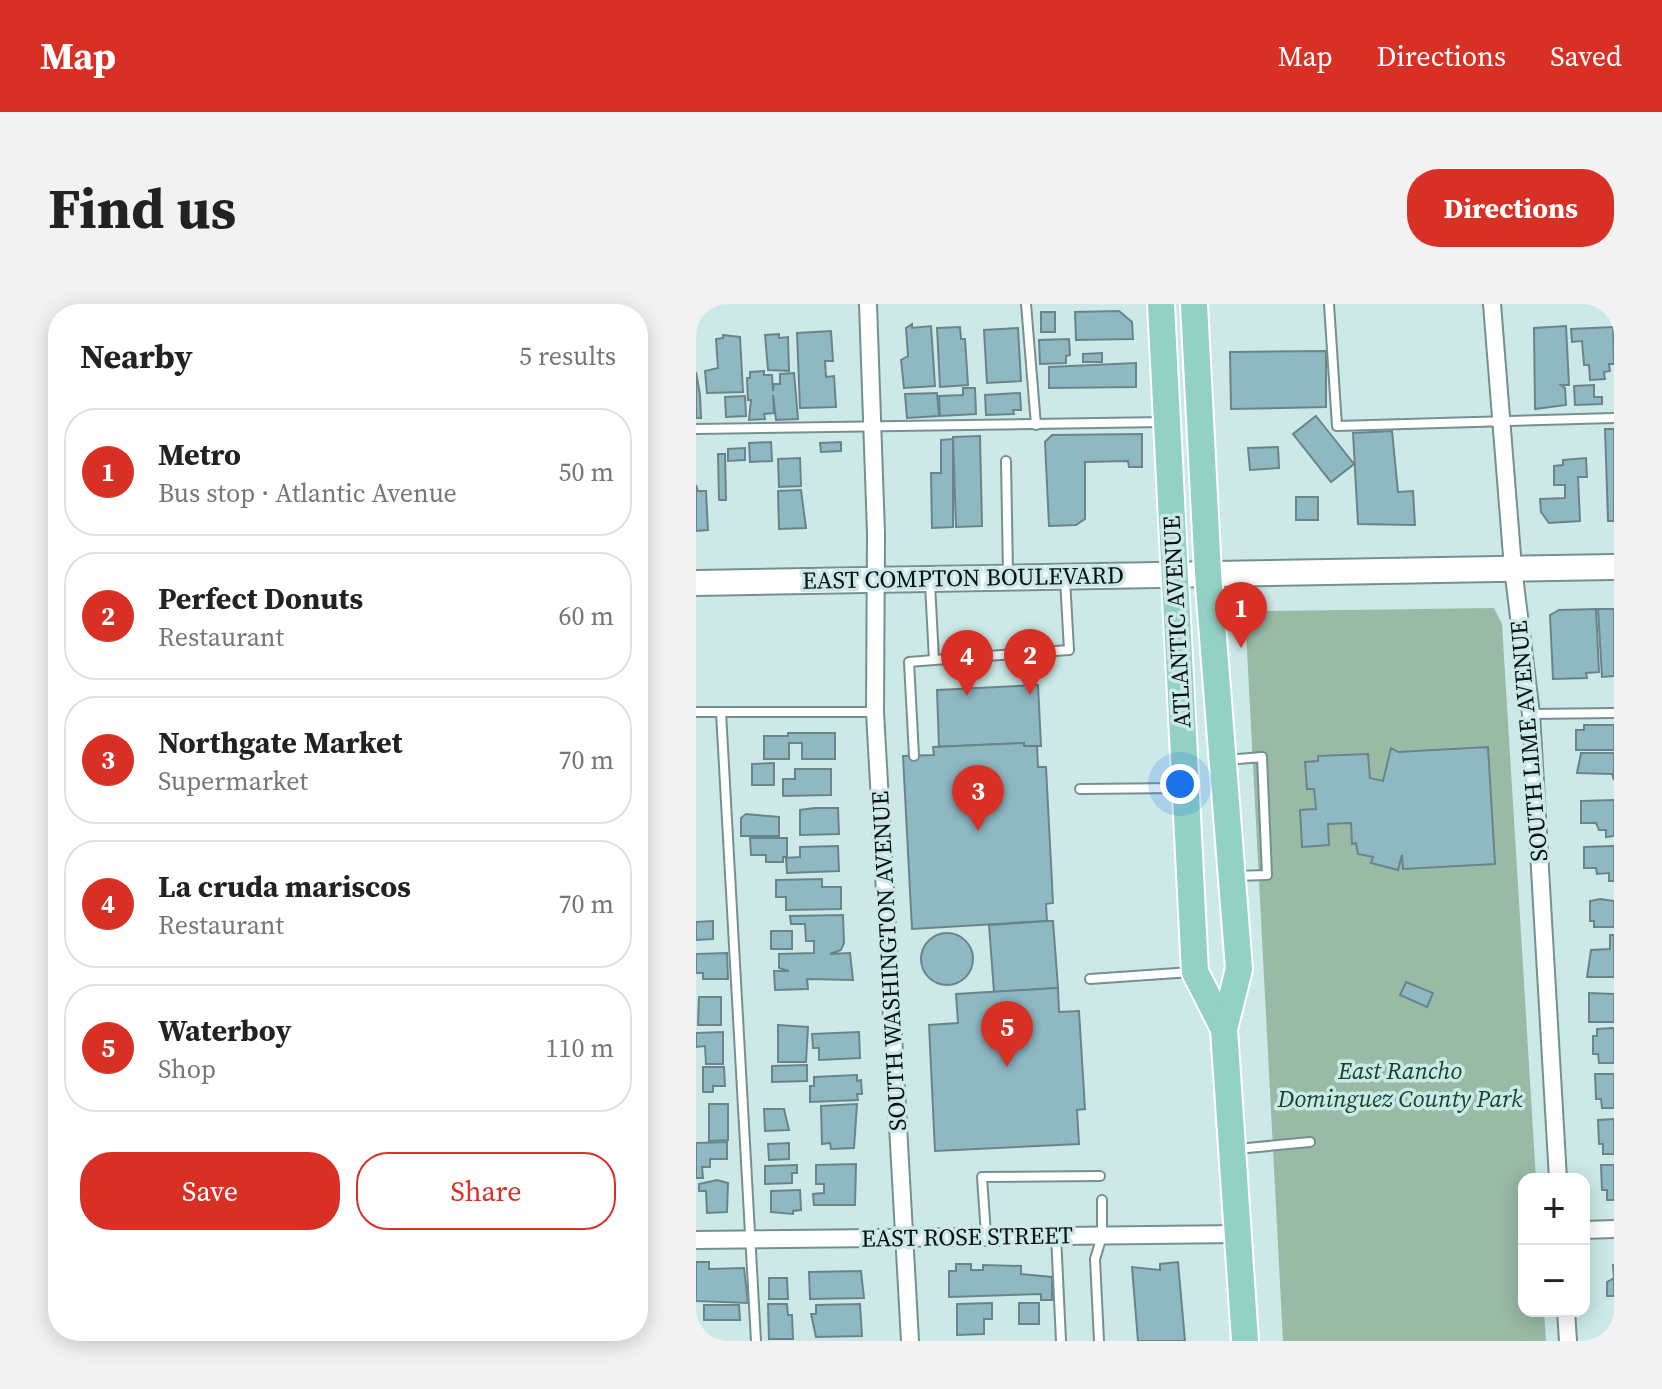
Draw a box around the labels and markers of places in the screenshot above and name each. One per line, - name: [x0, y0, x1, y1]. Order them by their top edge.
- pin: 1: [1215, 582, 1267, 648]
- pin: 2: [1004, 629, 1056, 695]
- pin: 4: [941, 630, 993, 696]
- pin: 3: [952, 765, 1004, 831]
- pin: 5: [981, 1001, 1033, 1067]

